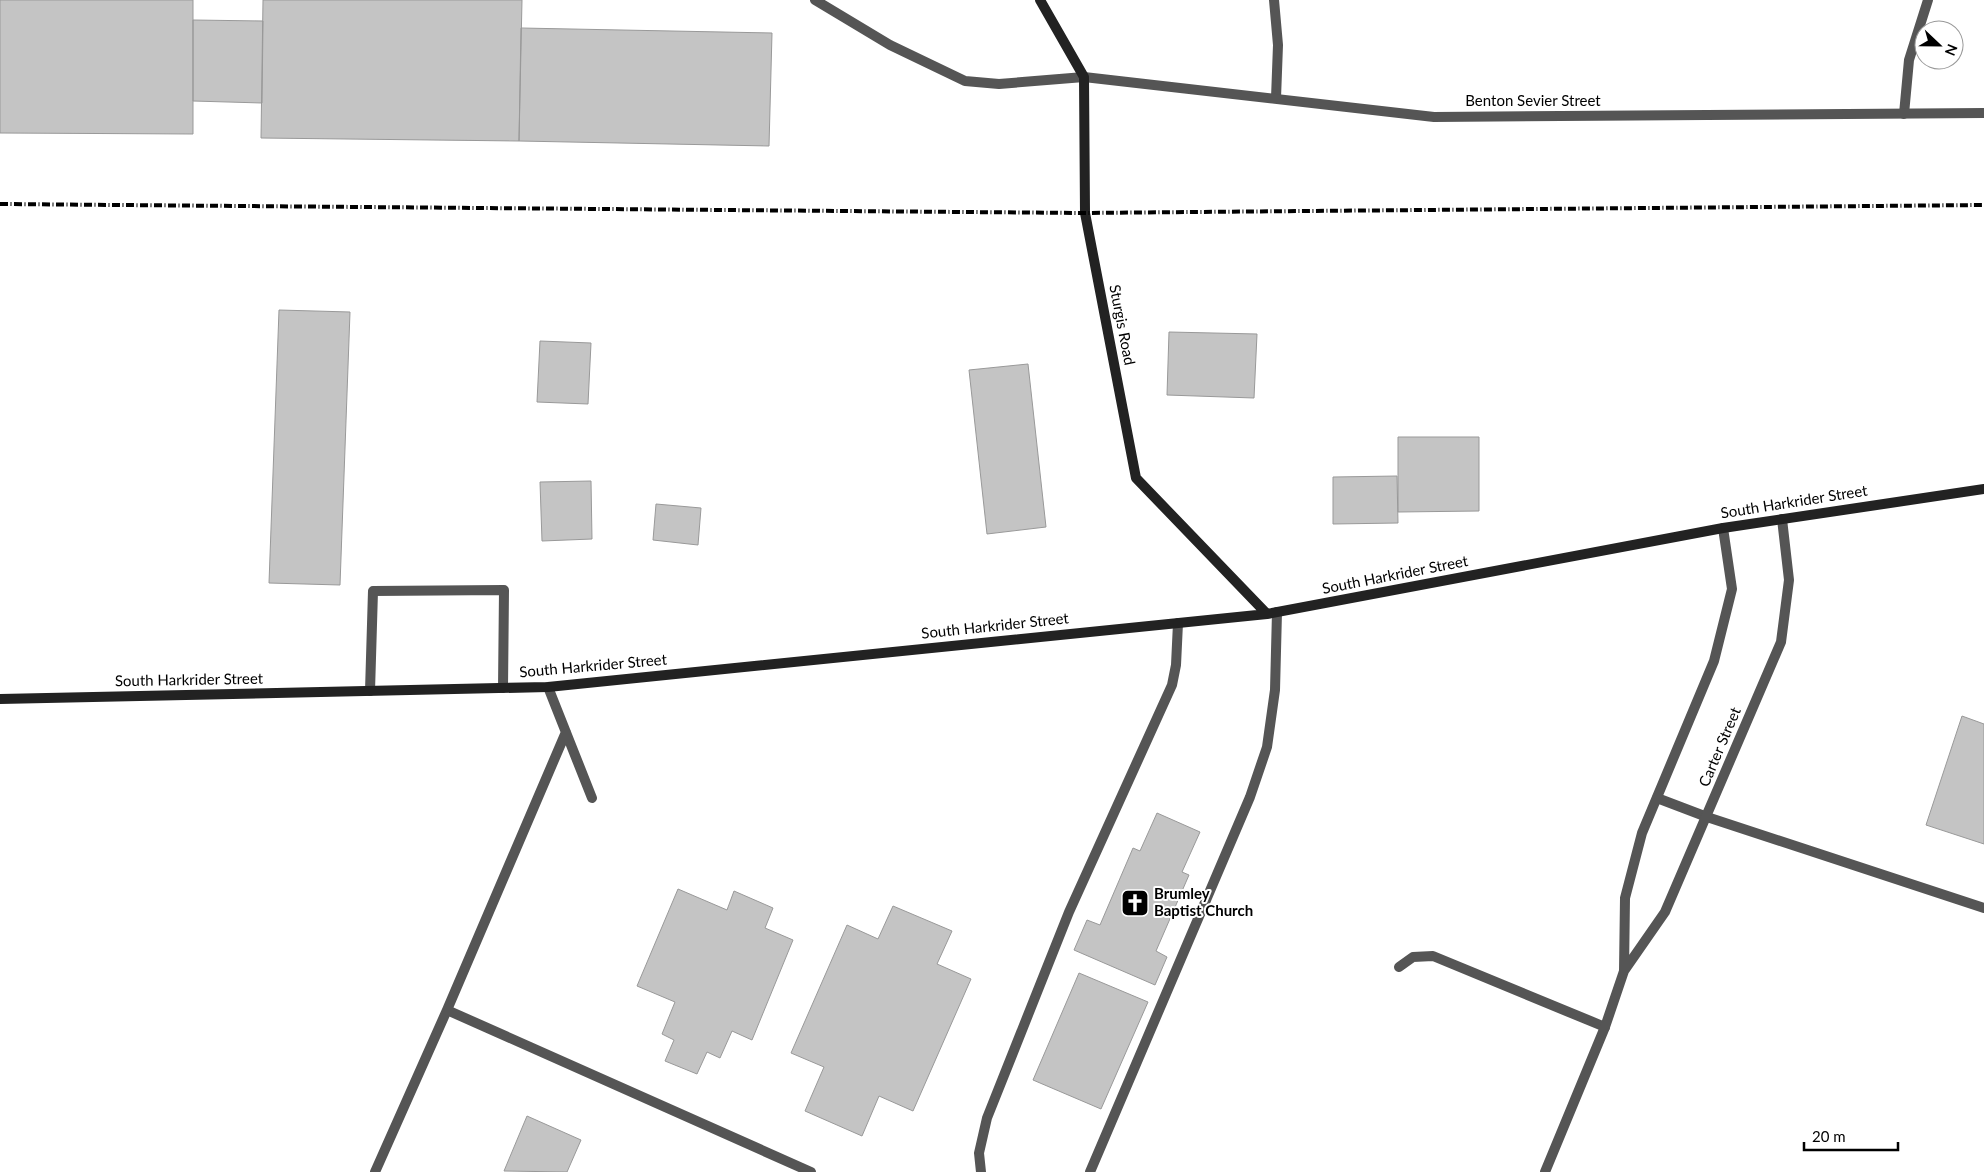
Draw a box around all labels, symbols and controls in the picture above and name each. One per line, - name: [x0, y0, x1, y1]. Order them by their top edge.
- north arrow: [1914, 20, 1964, 70]
- text: N: [1942, 42, 1961, 58]
- street label: Benton Sevier Street: [1465, 91, 1601, 109]
- street label: Sturgis Road: [1106, 283, 1140, 367]
- street label: South Harkrider Street: [1719, 480, 1869, 521]
- street label: South Harkrider Street: [1320, 551, 1470, 597]
- street label: South Harkrider Street: [920, 608, 1070, 642]
- street label: South Harkrider Street: [518, 650, 668, 680]
- street label: South Harkrider Street: [115, 669, 264, 689]
- street label: Carter Street: [1694, 704, 1744, 789]
- place label: Brumley Baptist Church: [1154, 884, 1253, 919]
- church icon: Brumley Baptist Church: [1120, 888, 1150, 918]
- scale bar: [1804, 1120, 1898, 1152]
- text: 20 m: [1812, 1127, 1846, 1145]

